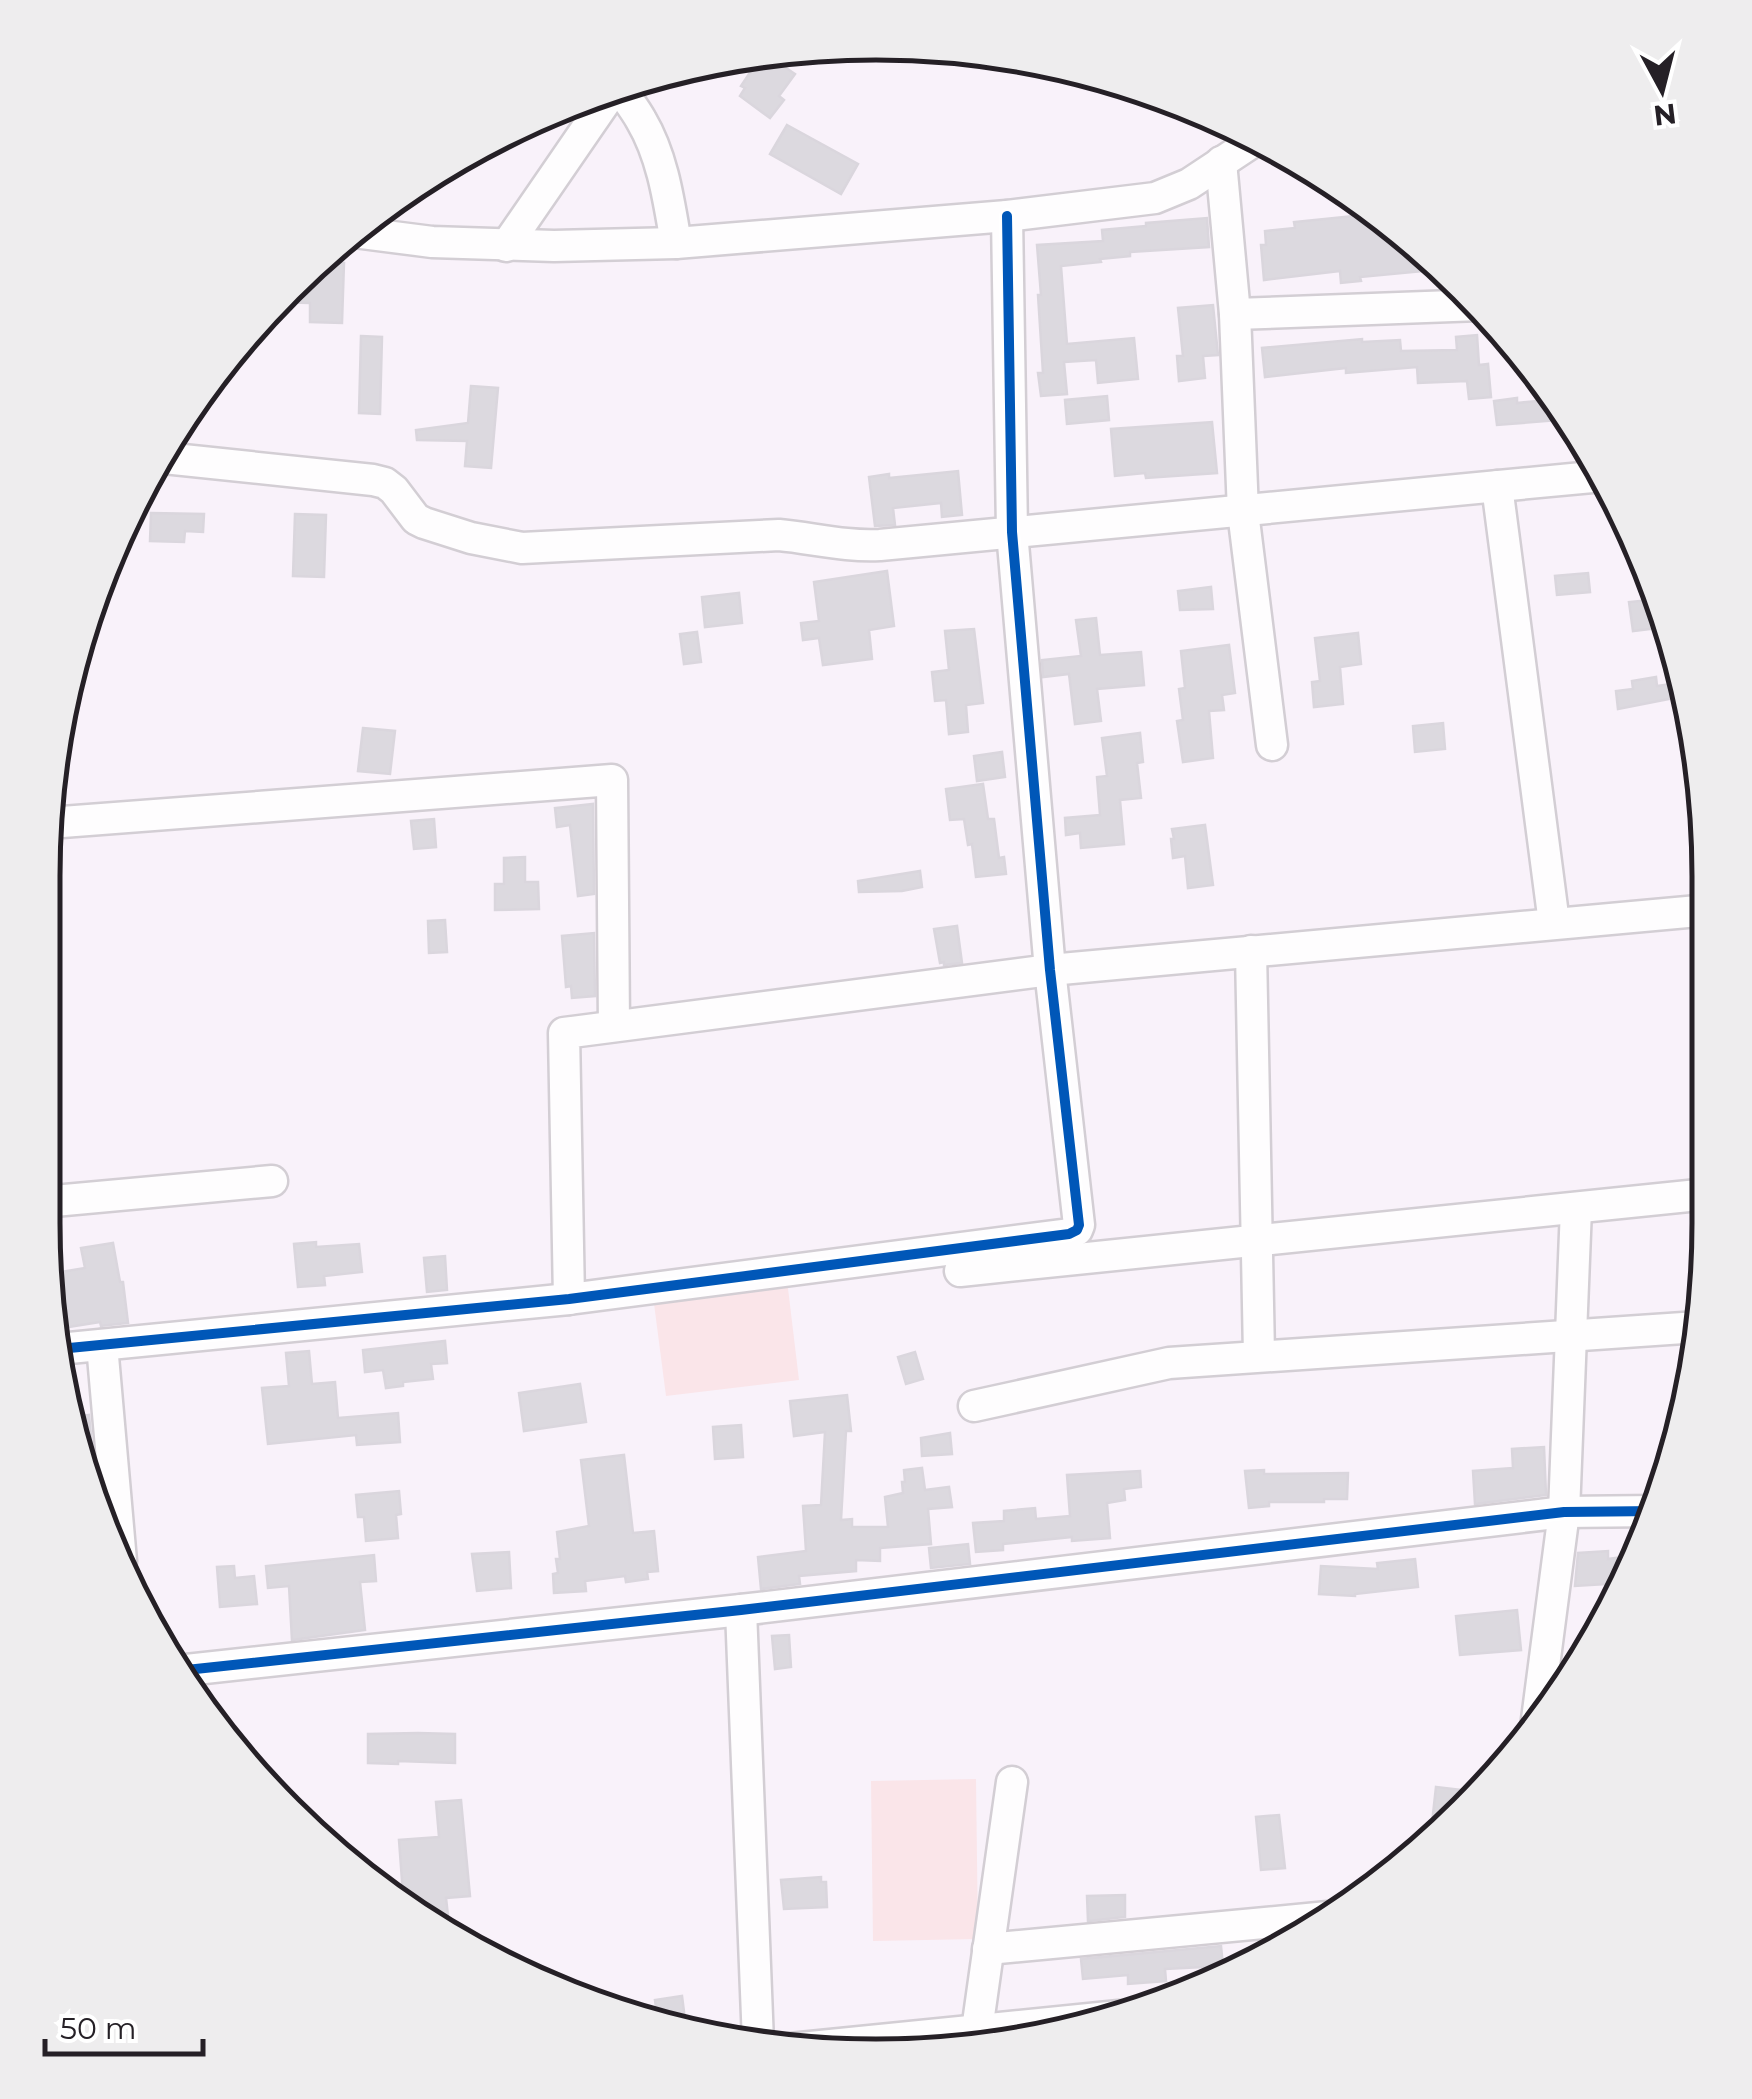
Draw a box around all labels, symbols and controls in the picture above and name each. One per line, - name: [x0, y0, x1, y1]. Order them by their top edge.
- north arrow: [1612, 40, 1712, 140]
- text: N: [1652, 97, 1678, 133]
- scale bar: [45, 1994, 202, 2056]
- text: 50 m: [60, 2010, 137, 2047]

